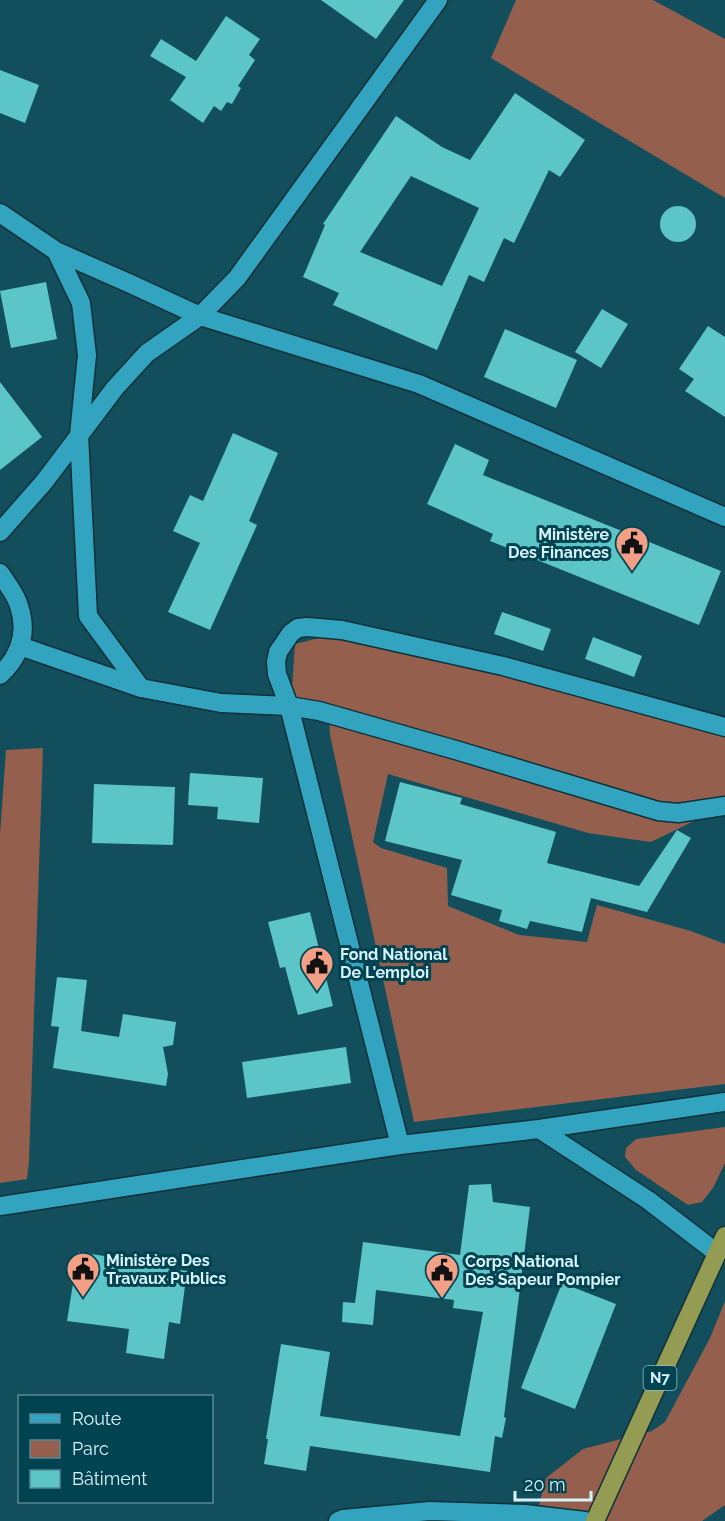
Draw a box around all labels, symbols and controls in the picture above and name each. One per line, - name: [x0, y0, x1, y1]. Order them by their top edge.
- place label: Ministère Des Finances: [508, 525, 609, 562]
- public building icon: Ministère Des Finances: [614, 525, 650, 572]
- public building icon: Fond National De L'emploi: [299, 945, 335, 992]
- place label: Fond National De L'emploi: [340, 945, 448, 982]
- public building icon: Ministère Des Travaux Publics: [65, 1251, 101, 1298]
- place label: Ministère Des Travaux Publics: [106, 1251, 226, 1288]
- public building icon: Corps National Des Sapeur Pompier: [424, 1252, 460, 1299]
- place label: Corps National Des Sapeur Pompier: [465, 1252, 620, 1289]
- road number: N7: [644, 1366, 676, 1390]
- legend: [18, 1395, 213, 1503]
- text: Route: [72, 1408, 122, 1429]
- text: Parc: [72, 1438, 109, 1459]
- scale bar: [515, 1464, 592, 1502]
- text: Bâtiment: [72, 1468, 147, 1489]
- text: 20 m: [524, 1474, 566, 1495]

